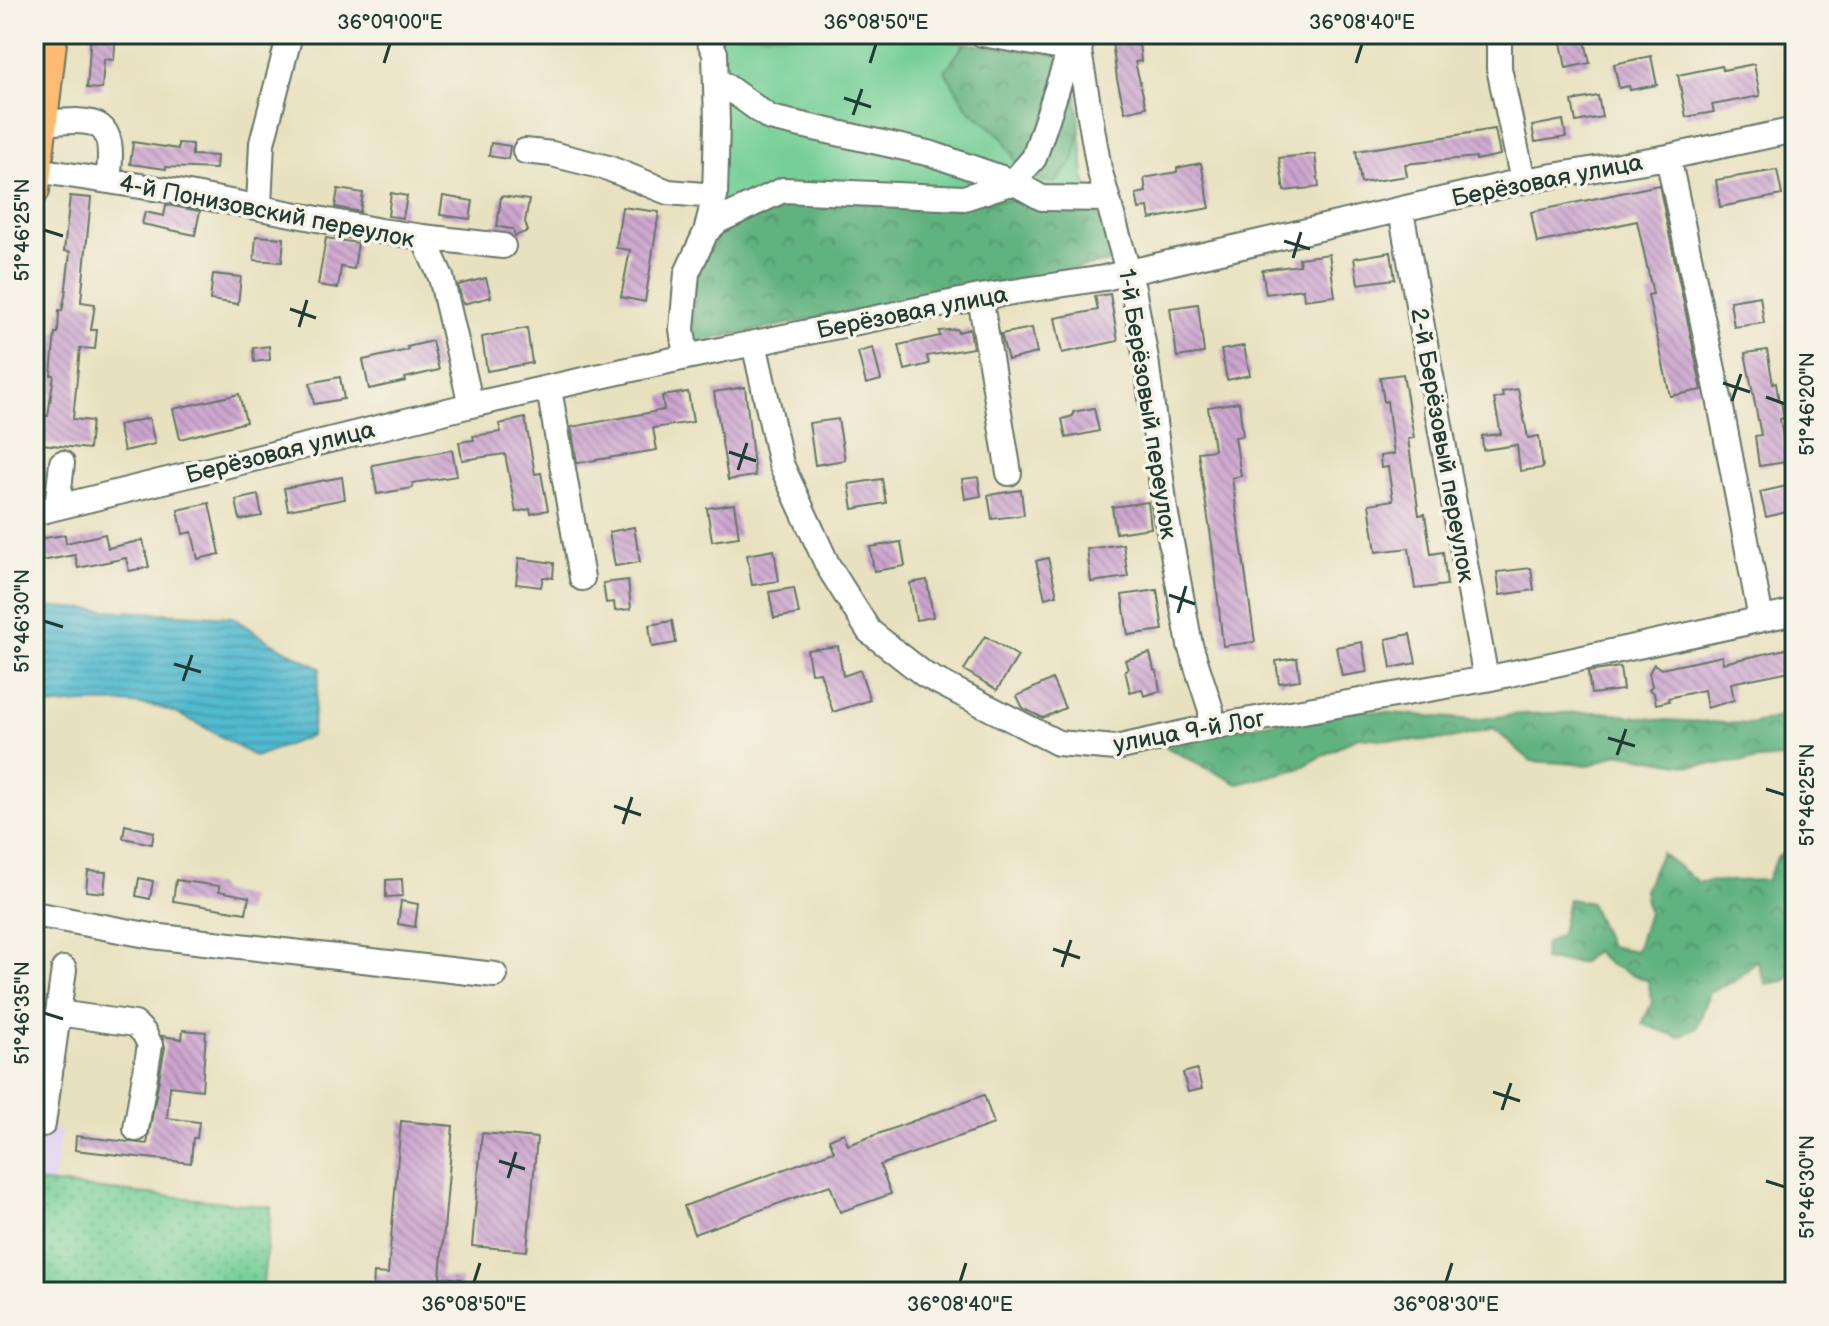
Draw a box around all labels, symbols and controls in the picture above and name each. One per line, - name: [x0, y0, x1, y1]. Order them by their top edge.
- text: 36°09'00"E: [337, 11, 443, 35]
- text: 36°08'50"E: [823, 11, 929, 35]
- text: 36°08'40"E: [1309, 11, 1415, 35]
- street label: Берёзовая улица: [1449, 148, 1645, 213]
- street label: 4-й Понизовский переулок: [117, 169, 417, 254]
- text: 51°46'25"N: [11, 178, 35, 282]
- street label: 1-й Берёзовый переулок: [1112, 267, 1183, 541]
- street label: Берёзовая улица: [814, 280, 1010, 345]
- street label: 2-й Берёзовый переулок: [1404, 306, 1481, 585]
- text: 51°46'20"N: [1796, 352, 1820, 456]
- street label: Берёзовая улица: [183, 415, 378, 490]
- text: 51°46'30"N: [11, 569, 35, 673]
- street label: улица 9-й Лог: [1111, 704, 1267, 759]
- text: 51°46'25"N: [1796, 743, 1820, 847]
- text: 51°46'35"N: [11, 961, 35, 1065]
- text: 51°46'30"N: [1796, 1135, 1820, 1239]
- text: 36°08'50"E: [421, 1293, 527, 1317]
- text: 36°08'40"E: [907, 1293, 1013, 1317]
- text: 36°08'30"E: [1393, 1293, 1499, 1317]

